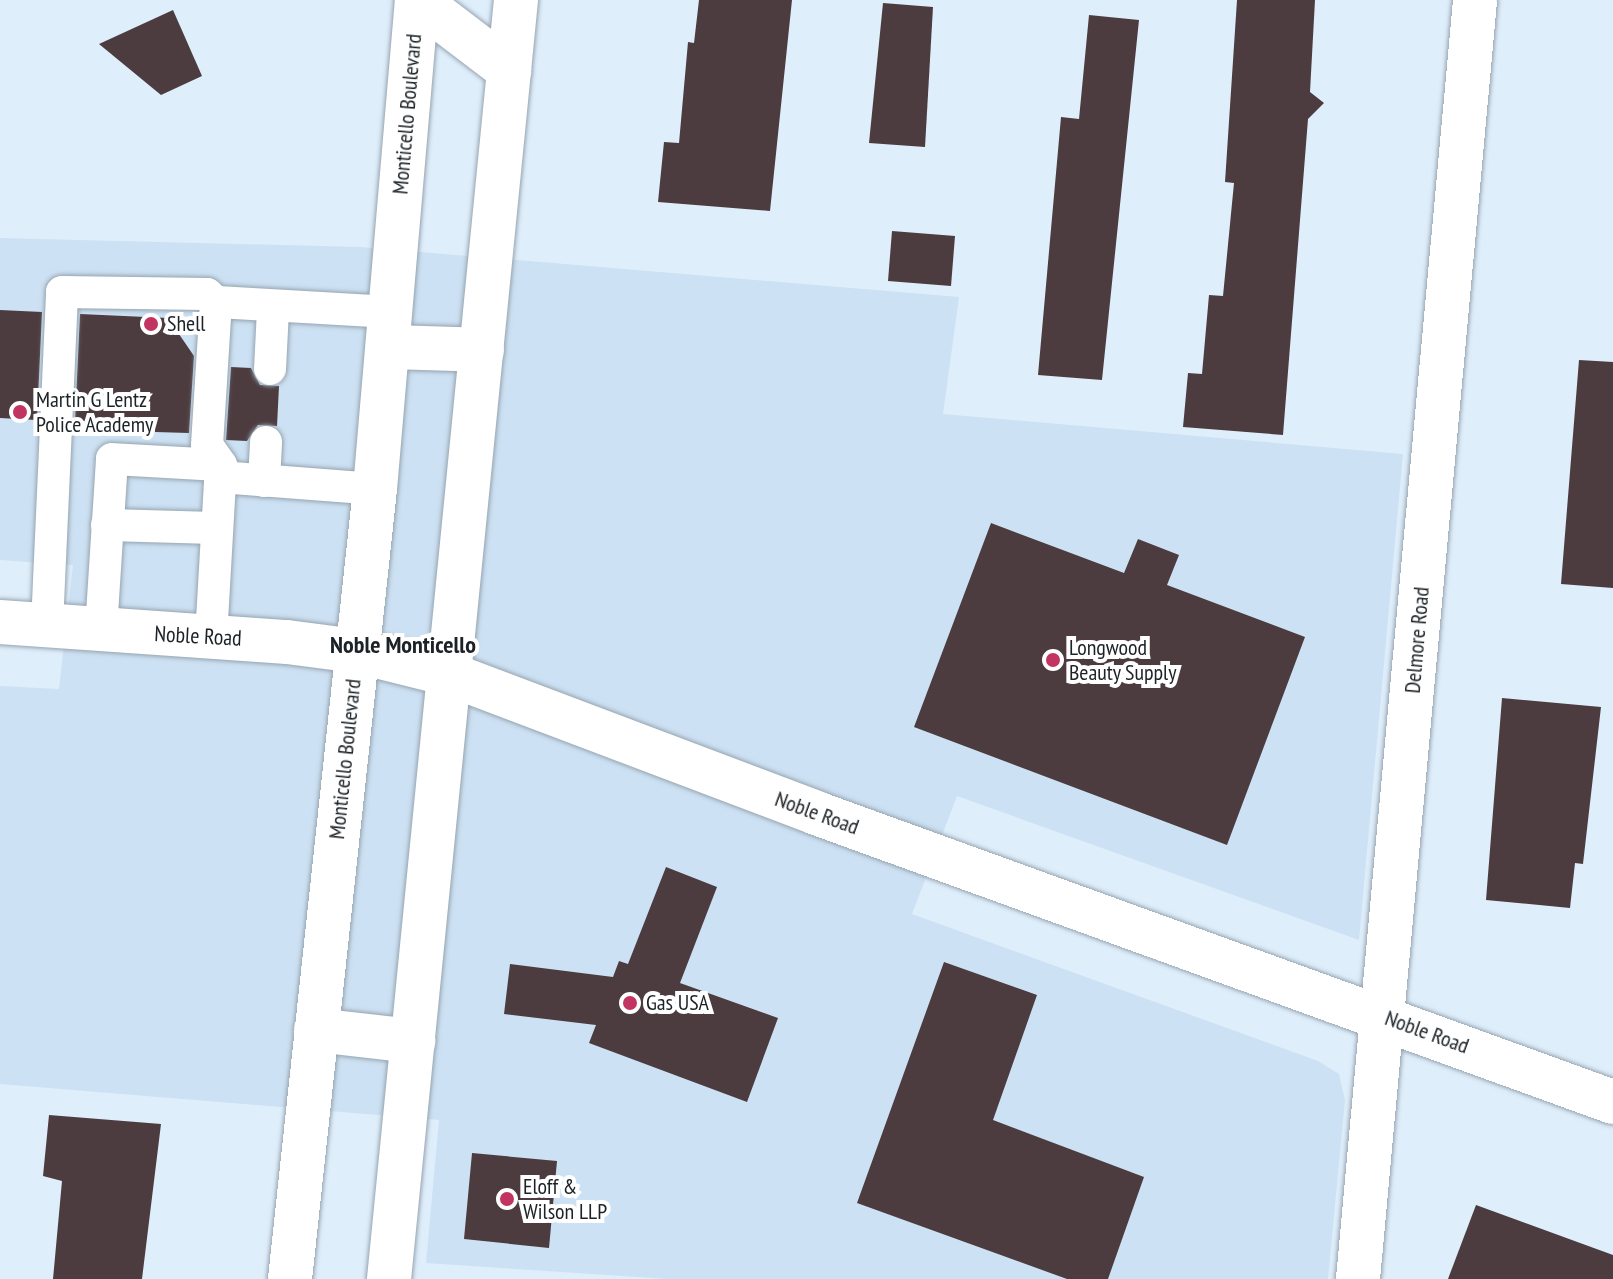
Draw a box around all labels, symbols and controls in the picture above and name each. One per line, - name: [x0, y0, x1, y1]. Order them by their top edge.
- street label: Monticello Boulevard: [387, 33, 427, 195]
- place label: Shell: [167, 311, 205, 337]
- marker: Shell: [142, 315, 160, 333]
- place label: Martin G Lentz Police Academy: [36, 386, 154, 438]
- marker: Martin G Lentz Police Academy: [11, 403, 29, 421]
- street label: Delmore Road: [1399, 586, 1435, 694]
- street label: Noble Road: [154, 621, 242, 651]
- district label: Noble Monticello: [330, 631, 476, 659]
- place label: Longwood Beauty Supply: [1069, 634, 1177, 686]
- marker: Longwood Beauty Supply: [1044, 651, 1062, 669]
- street label: Monticello Boulevard: [323, 678, 367, 840]
- street label: Noble Road: [771, 786, 863, 840]
- place label: Gas USA: [646, 990, 709, 1016]
- marker: Gas USA: [621, 994, 639, 1012]
- street label: Noble Road: [1381, 1005, 1473, 1059]
- place label: Eloff & Wilson LLP: [523, 1173, 607, 1224]
- marker: Eloff & Wilson LLP: [498, 1190, 516, 1208]

